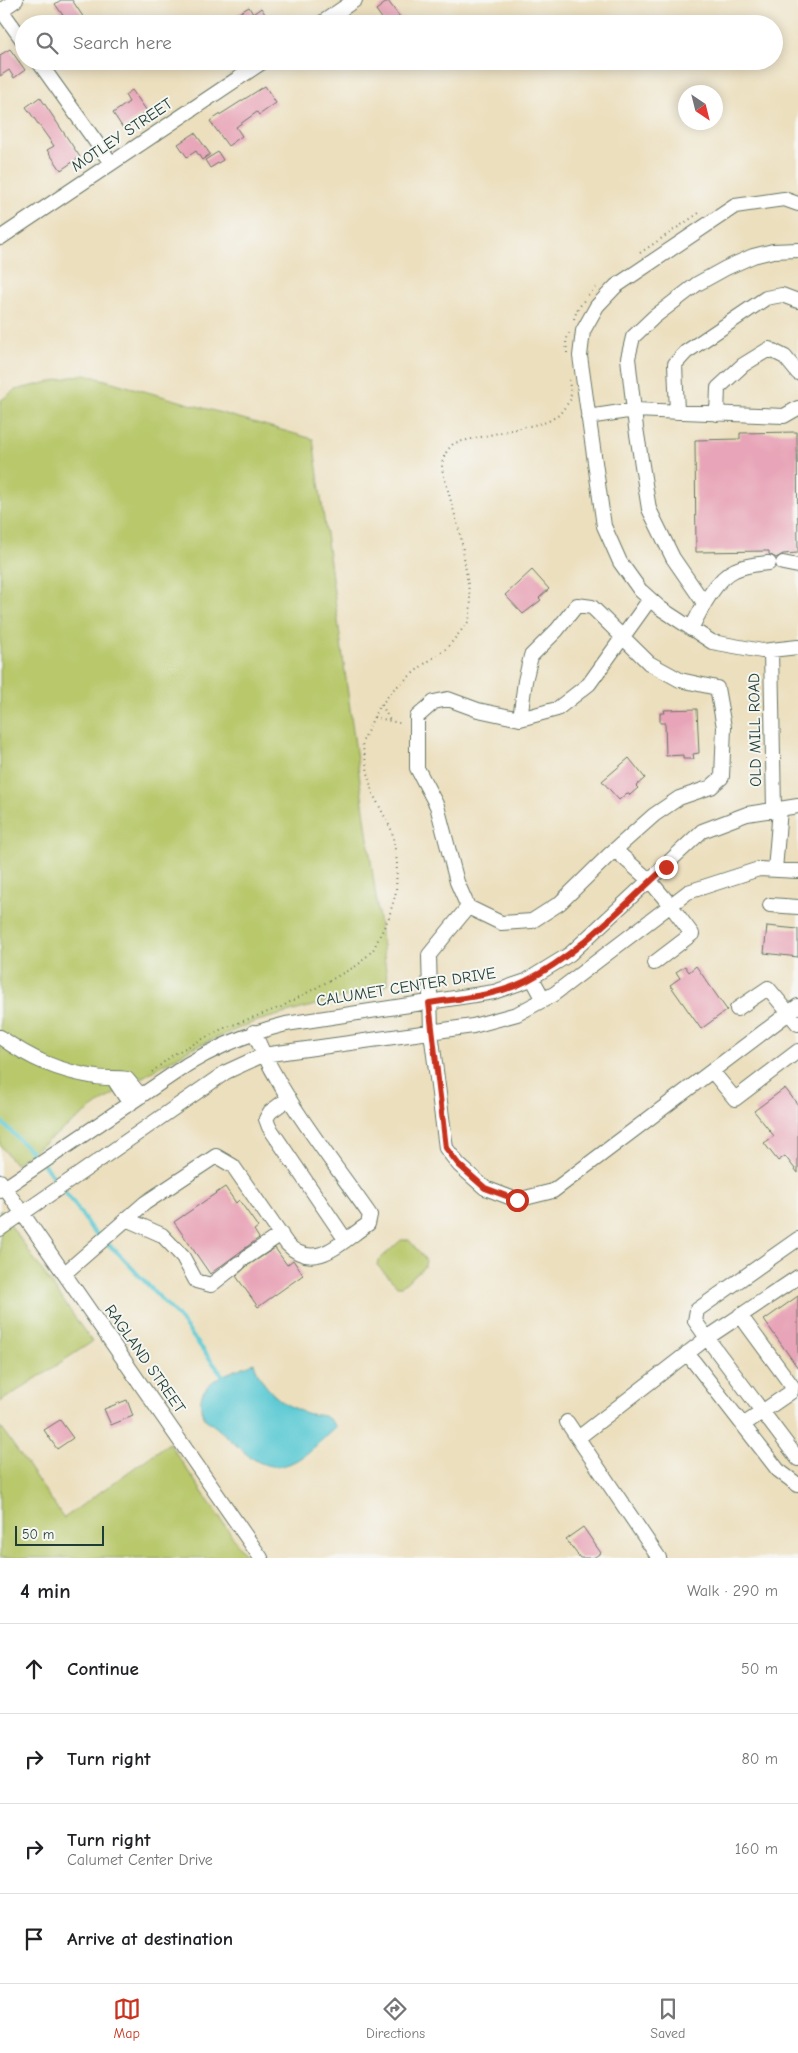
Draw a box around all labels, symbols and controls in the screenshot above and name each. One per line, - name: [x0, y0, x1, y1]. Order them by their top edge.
- search box: [15, 15, 783, 70]
- icon: search: [33, 29, 61, 57]
- text: Search here: [73, 32, 172, 54]
- north arrow: [678, 85, 723, 130]
- street label: MOTLEY STREET: [68, 94, 177, 175]
- street label: OLD MILL ROAD: [745, 673, 765, 787]
- route end: [655, 856, 678, 879]
- street label: CALUMET CENTER DRIVE: [315, 964, 497, 1010]
- route start: [506, 1189, 529, 1212]
- street label: RAGLAND STREET: [101, 1301, 189, 1417]
- scale bar: [15, 1523, 104, 1546]
- text: 50 m: [22, 1526, 54, 1543]
- text: 4 min: [20, 1579, 71, 1603]
- text: Walk · 290 m: [687, 1582, 778, 1600]
- icon: ahead: [20, 1655, 48, 1683]
- text: Continue: [67, 1658, 139, 1680]
- text: 50 m: [741, 1660, 778, 1678]
- icon: right: [20, 1745, 48, 1773]
- text: Turn right: [67, 1748, 151, 1770]
- text: 80 m: [741, 1750, 778, 1768]
- text: Turn right: [67, 1829, 151, 1851]
- icon: right: [20, 1835, 48, 1863]
- text: 160 m: [735, 1840, 778, 1858]
- text: Calumet Center Drive: [67, 1851, 213, 1869]
- icon: arrive: [20, 1925, 48, 1953]
- text: Arrive at destination: [67, 1928, 233, 1950]
- tab: Map: [113, 1995, 141, 2042]
- tab: Directions: [366, 1995, 425, 2042]
- tab: Saved: [650, 1995, 685, 2042]

